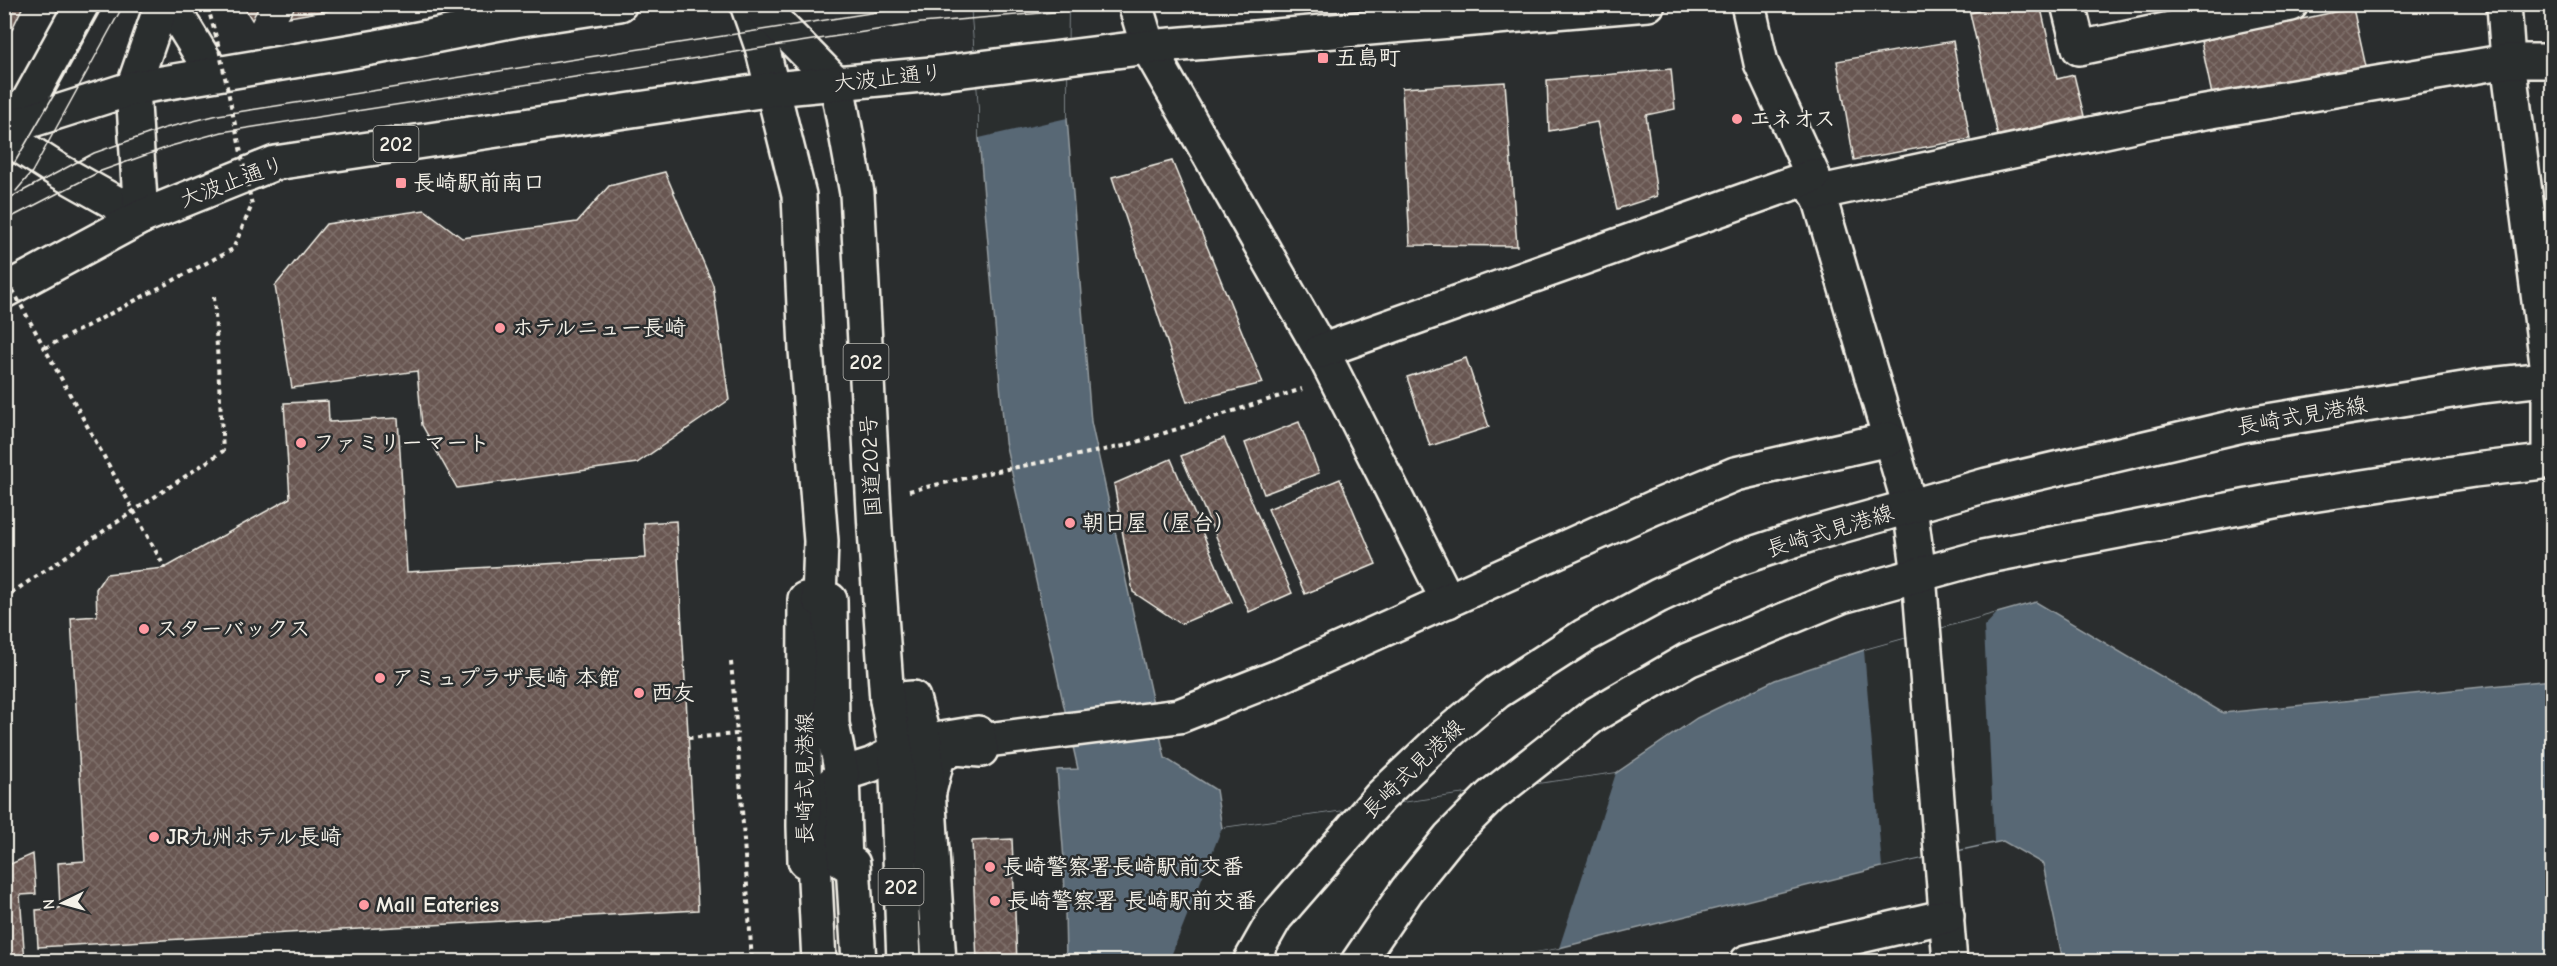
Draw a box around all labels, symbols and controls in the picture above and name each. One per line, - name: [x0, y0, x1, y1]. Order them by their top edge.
- place label: 五島町: [1335, 45, 1401, 71]
- marker: 五島町: [1316, 51, 1330, 65]
- street label: 大波止通り: [832, 59, 944, 97]
- place label: エネオス: [1749, 106, 1836, 132]
- marker: エネオス: [1730, 112, 1744, 126]
- road number: 202: [374, 126, 418, 162]
- street label: 大波止通り: [176, 151, 288, 213]
- place label: 長崎駅前南口: [413, 170, 545, 196]
- marker: 長崎駅前南口: [394, 176, 408, 190]
- place label: ホテルニュー長崎: [512, 315, 686, 341]
- marker: ホテルニュー長崎: [493, 321, 507, 335]
- road number: 202: [844, 344, 888, 380]
- street label: 長崎式見港線: [2235, 392, 2369, 440]
- street label: 国道202号: [855, 414, 887, 518]
- place label: ファミリーマート: [313, 430, 490, 456]
- marker: ファミリーマート: [294, 436, 308, 450]
- street label: 長崎式見港線: [1763, 499, 1897, 563]
- place label: 朝日屋（屋台）: [1082, 510, 1236, 536]
- marker: 朝日屋（屋台）: [1063, 516, 1077, 530]
- place label: スターバックス: [156, 616, 310, 642]
- marker: スターバックス: [137, 622, 151, 636]
- place label: アミュプラザ長崎 本館: [392, 665, 620, 691]
- marker: アミュプラザ長崎 本館: [373, 671, 387, 685]
- place label: 西友: [651, 680, 695, 706]
- marker: 西友: [632, 686, 646, 700]
- street label: 長崎式見港線: [792, 712, 818, 844]
- street label: 長崎式見港線: [1356, 714, 1470, 824]
- place label: JR九州ホテル長崎: [166, 824, 342, 850]
- marker: JR九州ホテル長崎: [147, 830, 161, 844]
- place label: 長崎警察署長崎駅前交番: [1002, 854, 1244, 880]
- marker: 長崎警察署長崎駅前交番: [983, 860, 997, 874]
- road number: 202: [878, 869, 924, 905]
- north arrow: [33, 873, 93, 933]
- place label: 長崎警察署 長崎駅前交番: [1007, 888, 1257, 914]
- place label: Mall Eateries: [376, 892, 499, 918]
- marker: 長崎警察署 長崎駅前交番: [988, 894, 1002, 908]
- text: N: [40, 898, 58, 910]
- marker: Mall Eateries: [357, 898, 371, 912]

